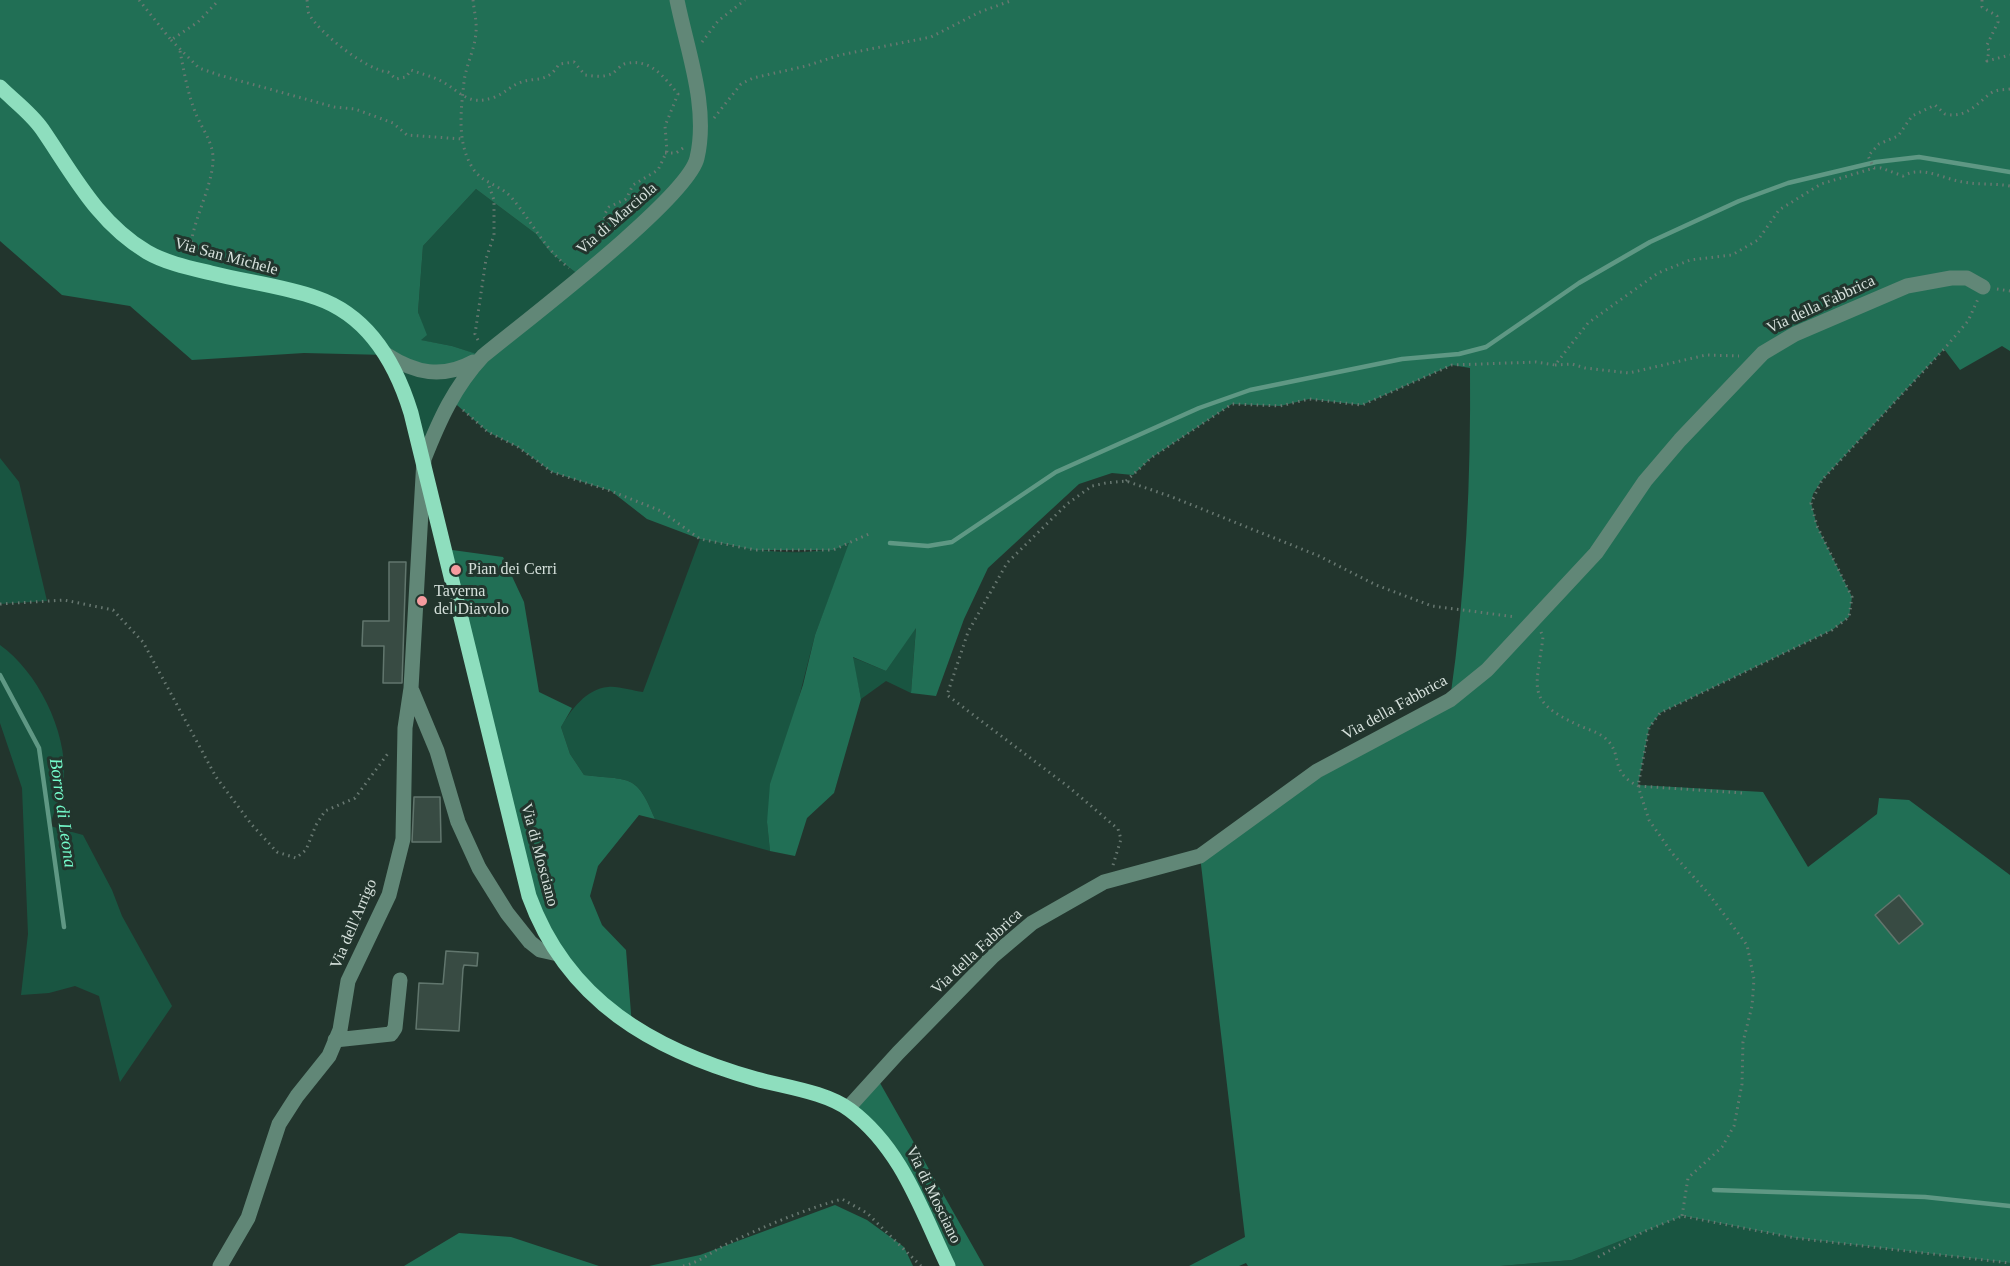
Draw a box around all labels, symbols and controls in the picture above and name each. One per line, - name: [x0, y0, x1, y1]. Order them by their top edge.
- street label: Via di Marciola: [573, 179, 661, 259]
- street label: Via San Michele: [172, 234, 280, 280]
- street label: Via della Fabbrica: [1764, 272, 1878, 338]
- place label: Pian dei Cerri: [468, 560, 557, 580]
- marker: Pian dei Cerri: [449, 563, 463, 577]
- place label: Taverna del Diavolo: [434, 582, 509, 620]
- marker: Taverna del Diavolo: [415, 594, 429, 608]
- street label: Via della Fabbrica: [1339, 671, 1451, 745]
- water label: Borro di Leona: [44, 757, 80, 869]
- street label: Via di Mosciano: [516, 801, 562, 909]
- street label: Via dell'Arrigo: [326, 876, 382, 972]
- street label: Via della Fabbrica: [928, 905, 1026, 999]
- street label: Via di Mosciano: [901, 1143, 965, 1247]

